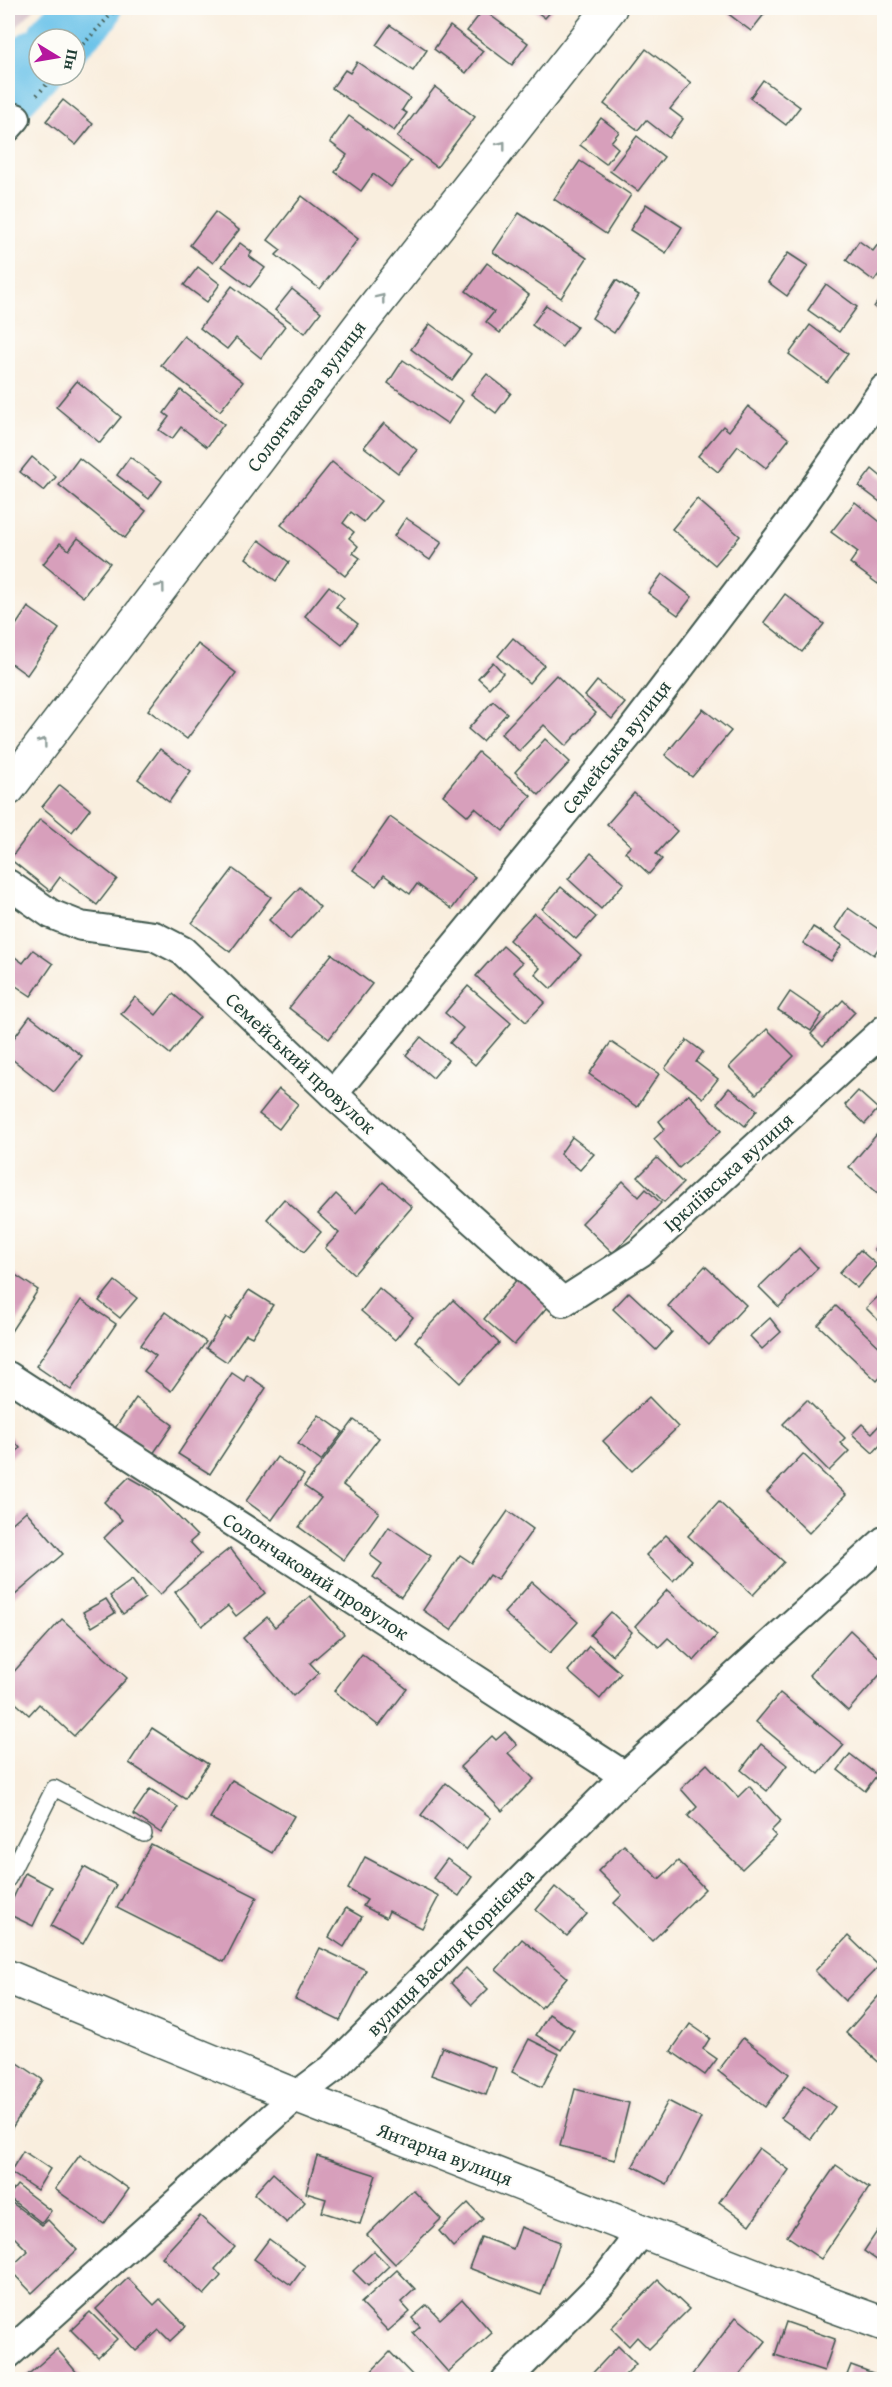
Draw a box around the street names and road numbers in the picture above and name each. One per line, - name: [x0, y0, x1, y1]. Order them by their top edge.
- street label: Солончакова вулиця: [239, 314, 372, 477]
- street label: Семейська вулиця: [554, 674, 677, 820]
- street label: Семейський провулок: [220, 985, 384, 1141]
- street label: Іркліївська вулиця: [656, 1105, 799, 1238]
- street label: Солончаковий провулок: [218, 1504, 415, 1647]
- street label: вулиця Василя Корнієнка: [359, 1861, 540, 2042]
- street label: Янтарна вулиця: [372, 2114, 517, 2193]

